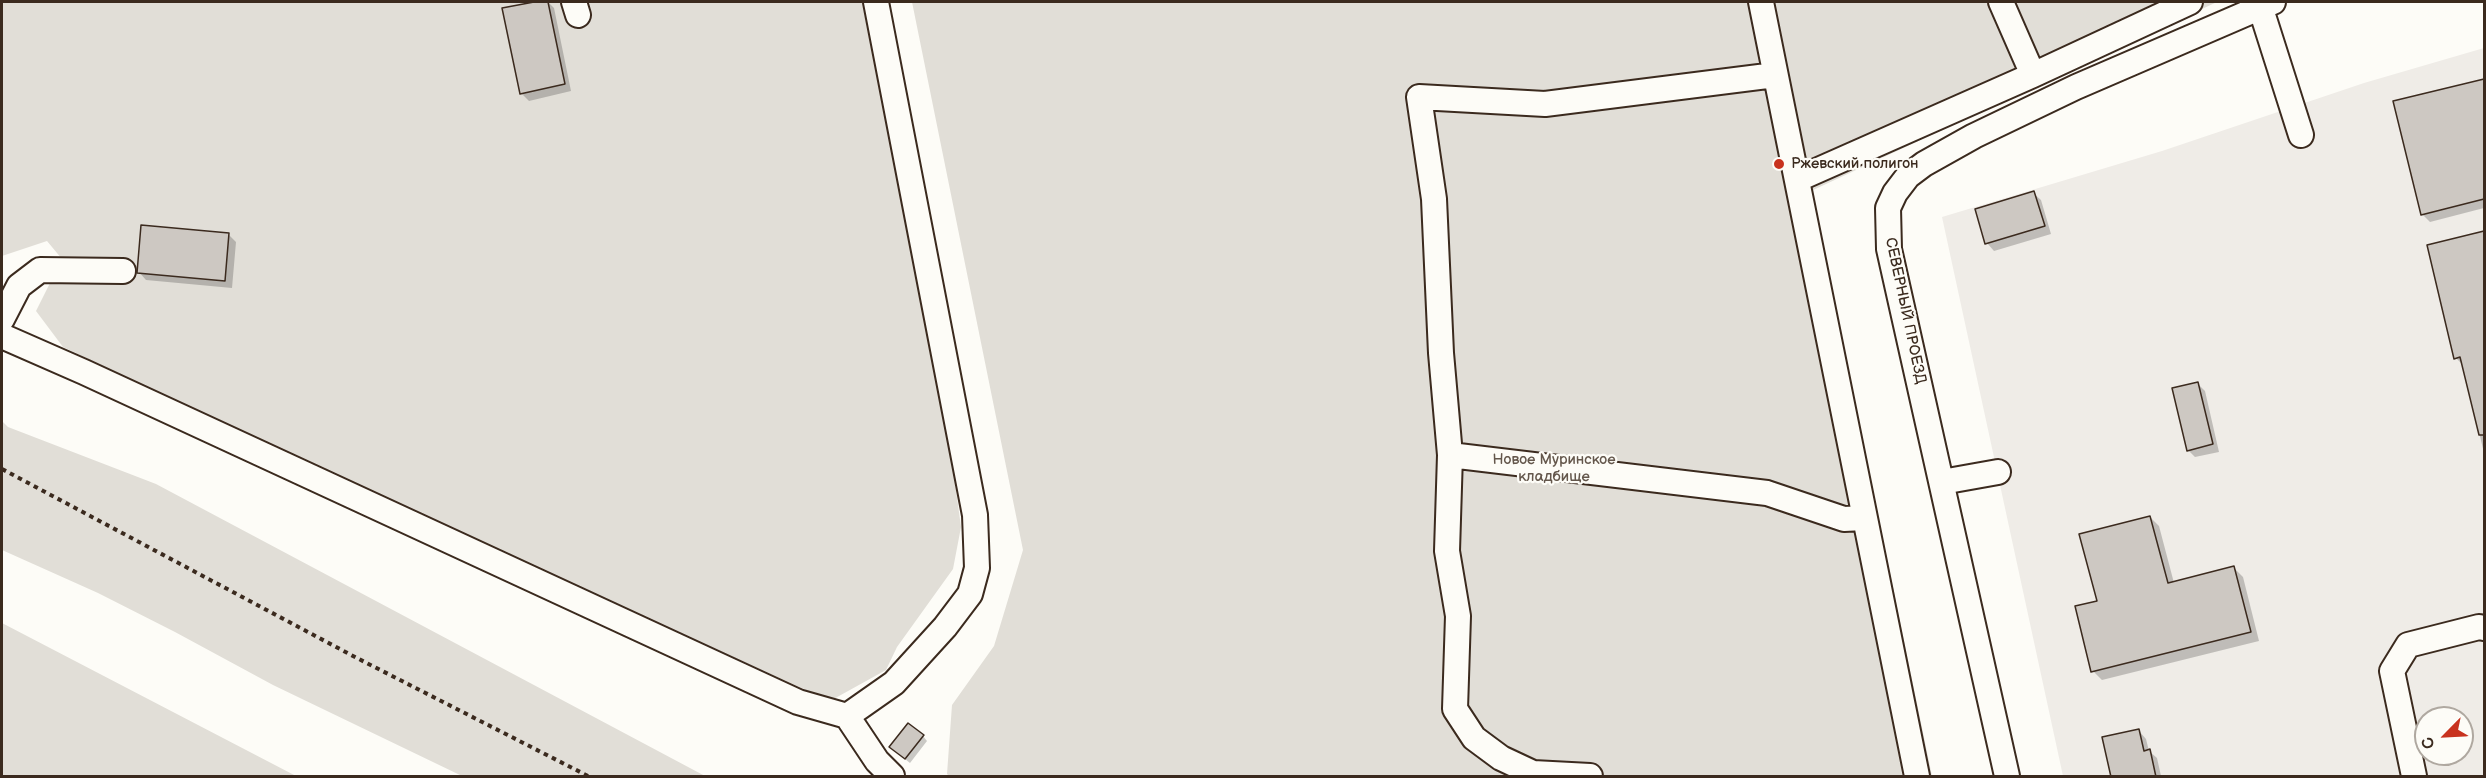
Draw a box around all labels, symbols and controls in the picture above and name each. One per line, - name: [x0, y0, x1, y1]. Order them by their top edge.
- place label: Ржевский полигон: [1791, 155, 1919, 173]
- marker: Ржевский полигон: [1772, 157, 1786, 171]
- street label: СЕВЕРНЫЙ ПРОЕЗД: [1881, 236, 1929, 386]
- park label: Новое Муринское кладбище: [1492, 451, 1616, 486]
- north arrow: [2414, 706, 2474, 766]
- text: С: [2418, 734, 2440, 752]

